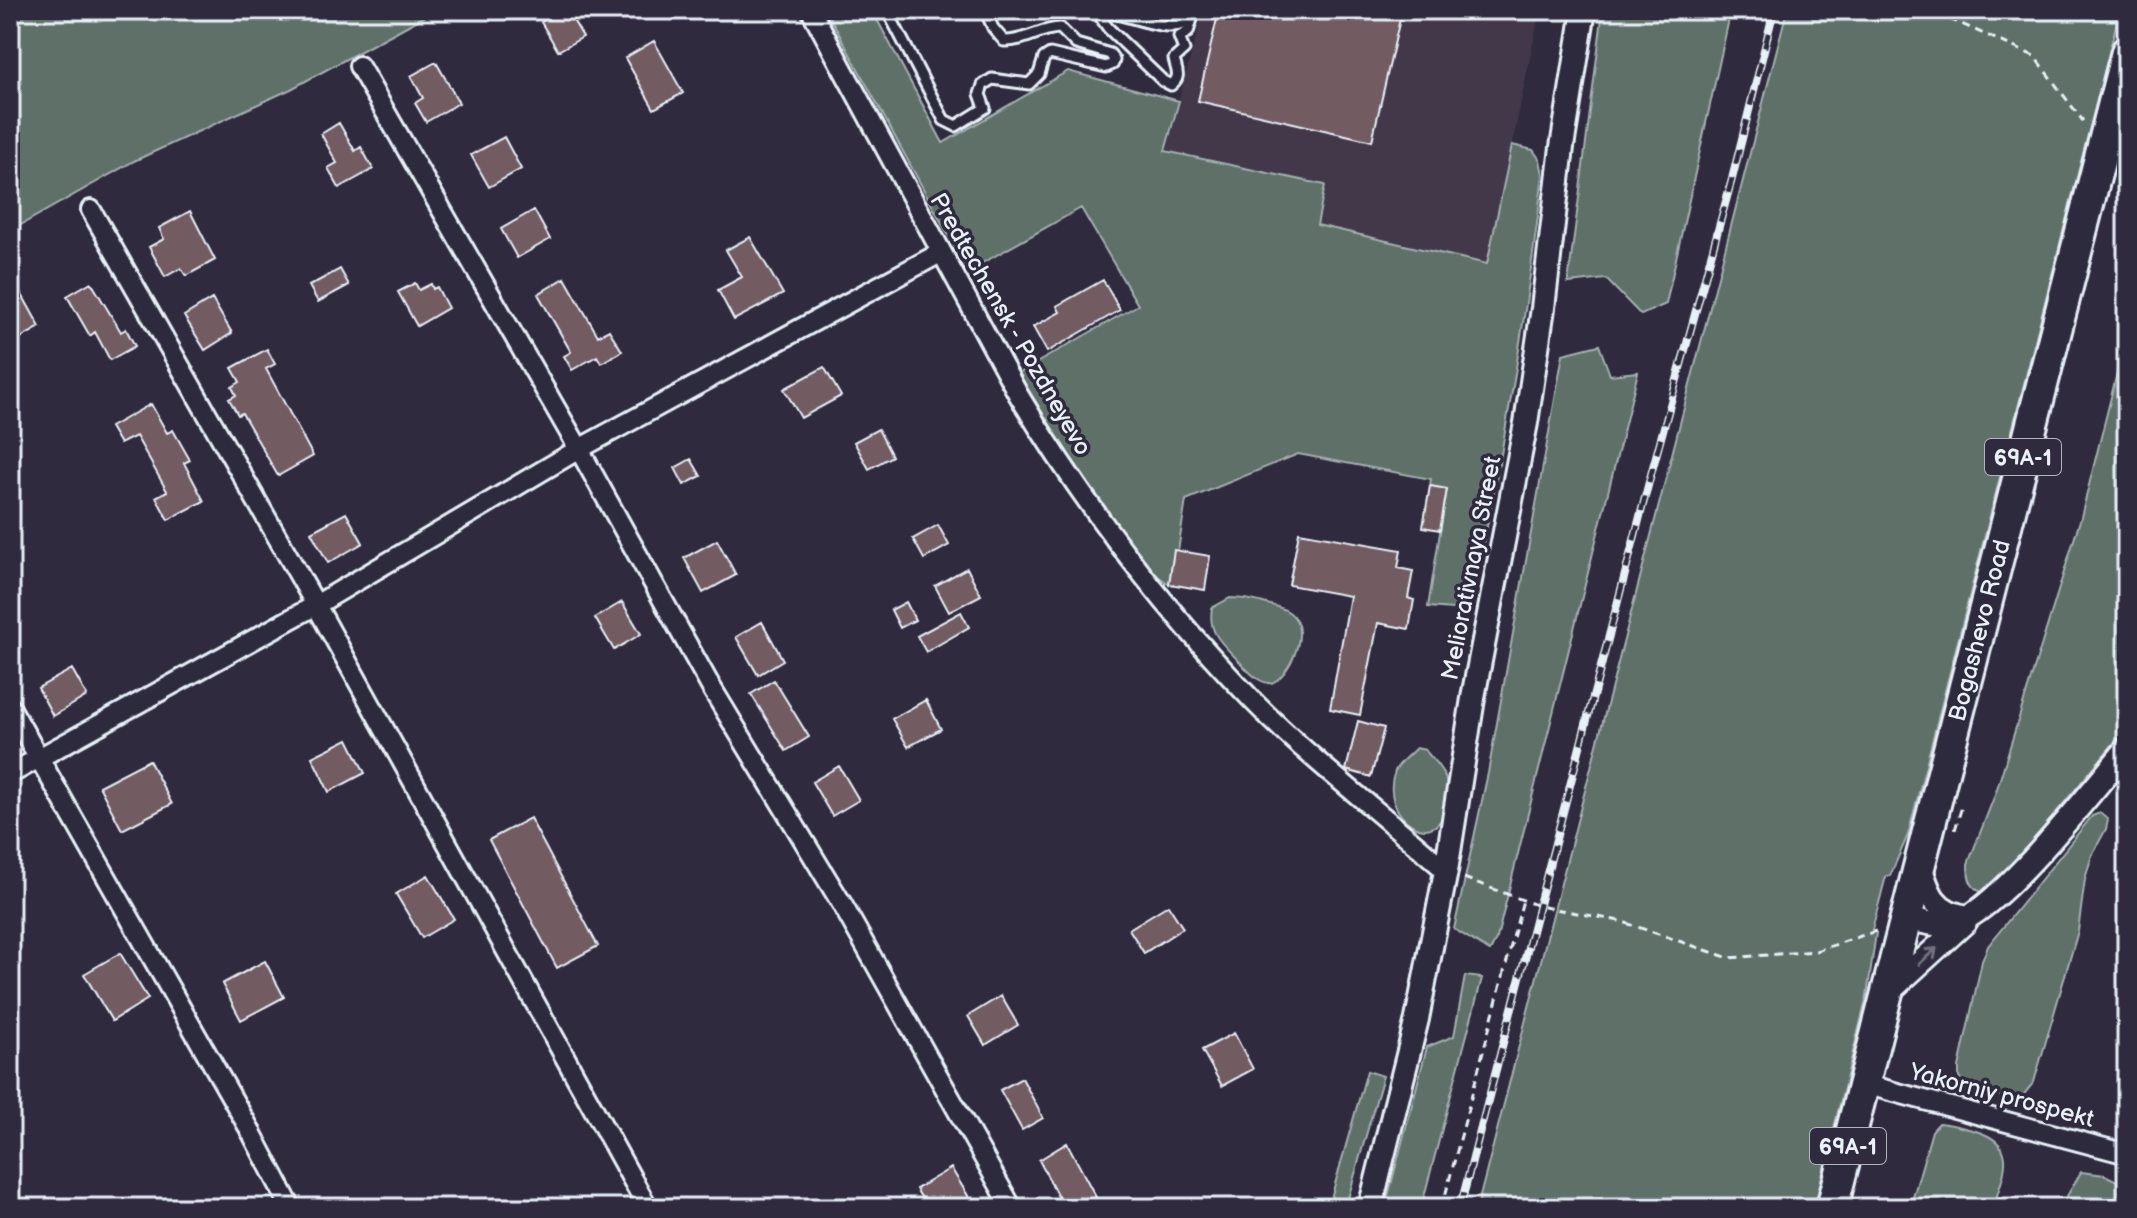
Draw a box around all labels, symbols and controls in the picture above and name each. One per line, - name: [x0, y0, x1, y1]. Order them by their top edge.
- street label: Predtechensk - Pozdneyevo: [924, 188, 1098, 460]
- road number: 69А-1: [1985, 439, 2061, 475]
- street label: Meliorativnaya Street: [1436, 453, 1508, 683]
- street label: Bogashevo Road: [1943, 537, 2017, 725]
- one-way arrow: [1918, 946, 1938, 965]
- street label: Yakorniy prospekt: [1906, 1057, 2098, 1134]
- road number: 69А-1: [1810, 1128, 1886, 1164]

